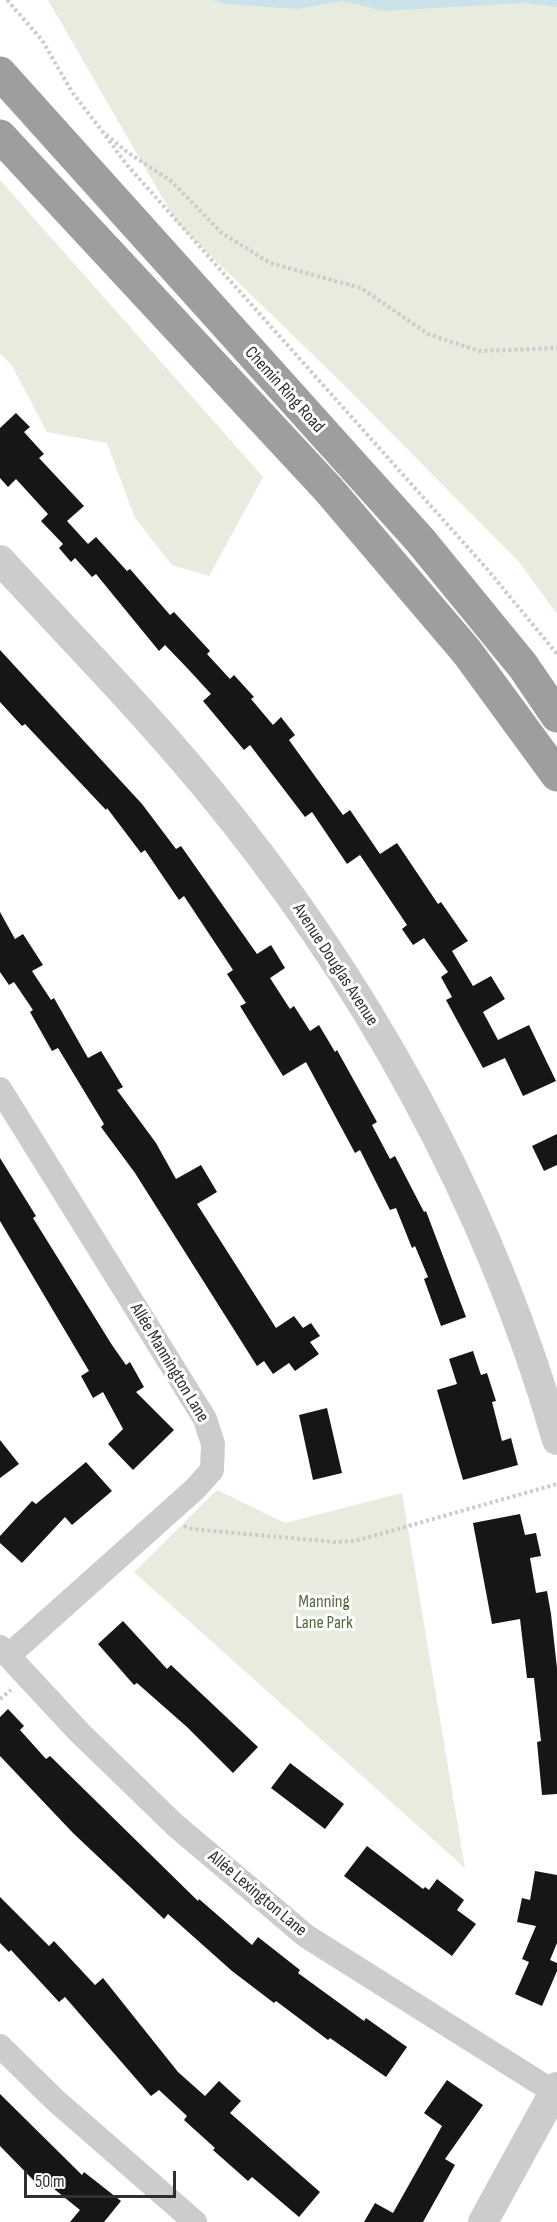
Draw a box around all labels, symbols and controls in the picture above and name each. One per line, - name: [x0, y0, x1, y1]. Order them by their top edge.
- street label: Chemin Ring Road: [240, 342, 328, 438]
- street label: Avenue Douglas Avenue: [287, 900, 383, 1030]
- street label: Allée Mannington Lane: [125, 1300, 213, 1426]
- park label: Manning Lane Park: [295, 1591, 353, 1634]
- street label: Allée Lexington Lane: [203, 1846, 311, 1942]
- scale bar: [27, 2159, 178, 2197]
- text: 50 m: [35, 2171, 65, 2192]

